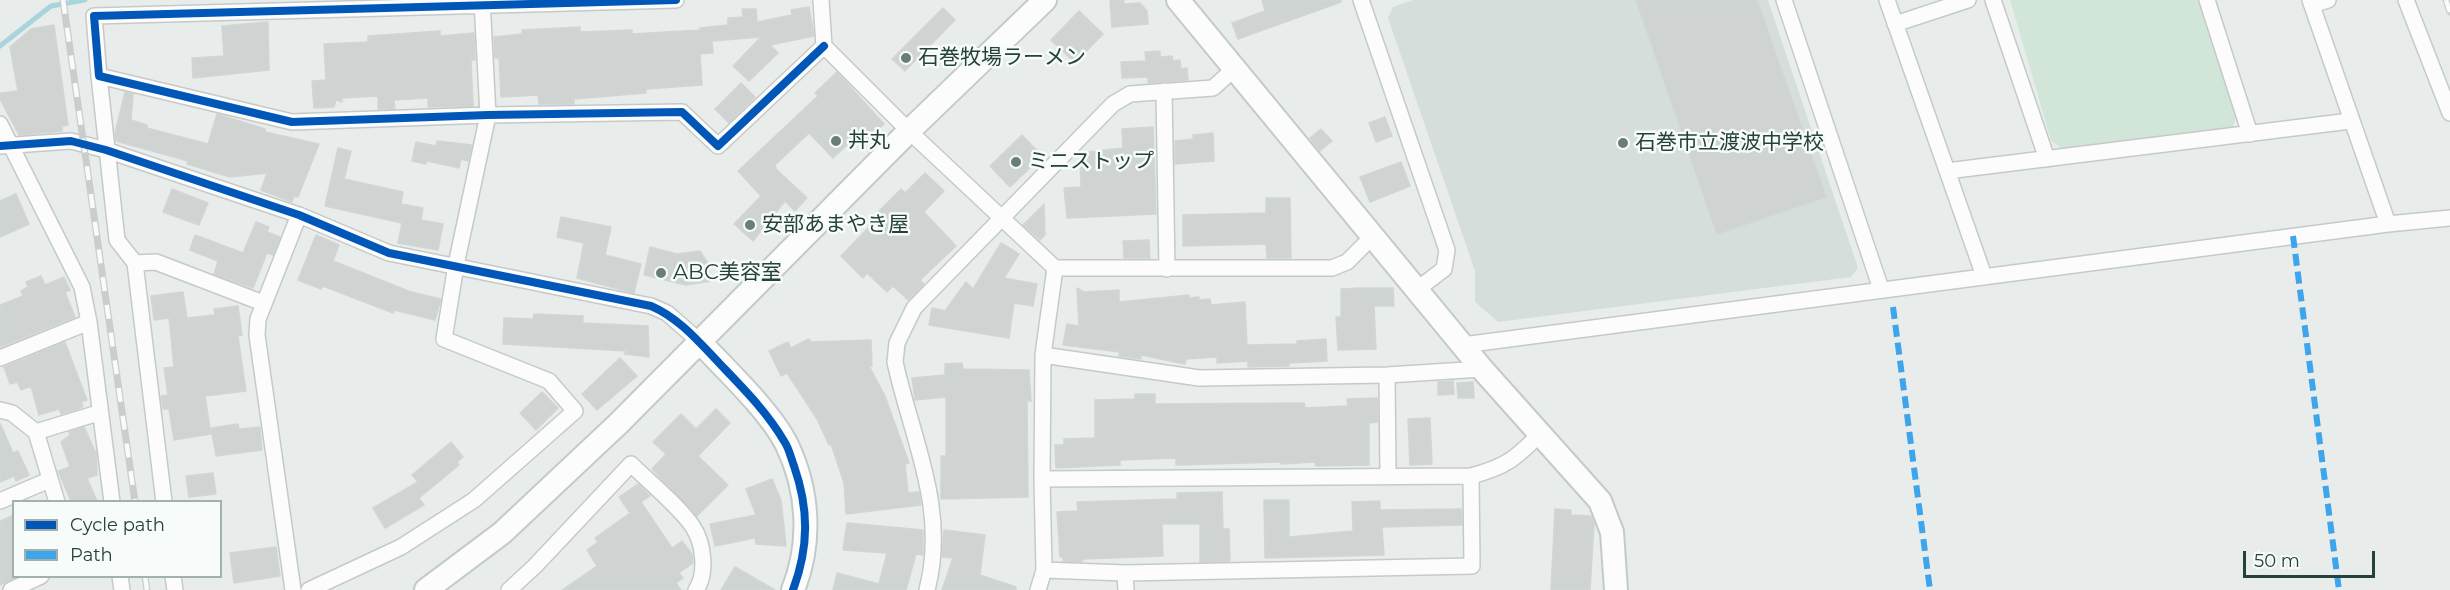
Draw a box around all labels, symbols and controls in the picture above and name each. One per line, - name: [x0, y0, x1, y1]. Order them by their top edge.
- place label: 石巻牧場ラーメン: [918, 45, 1086, 71]
- marker: 石巻牧場ラーメン: [899, 51, 913, 65]
- place label: 丼丸: [848, 128, 890, 154]
- place label: 石巻市立渡波中学校: [1635, 130, 1824, 156]
- marker: 丼丸: [829, 134, 843, 148]
- marker: 石巻市立渡波中学校: [1616, 136, 1630, 150]
- place label: ミニストップ: [1028, 149, 1154, 175]
- marker: ミニストップ: [1009, 155, 1023, 169]
- place label: 安部あまやき屋: [762, 212, 909, 238]
- marker: 安部あまやき屋: [743, 218, 757, 232]
- place label: ABC美容室: [673, 260, 782, 286]
- marker: ABC美容室: [654, 266, 668, 280]
- legend: [12, 500, 222, 578]
- text: Cycle path: [70, 514, 165, 536]
- scale bar: [2246, 539, 2378, 577]
- text: Path: [70, 544, 113, 566]
- text: 50 m: [2254, 550, 2300, 572]

